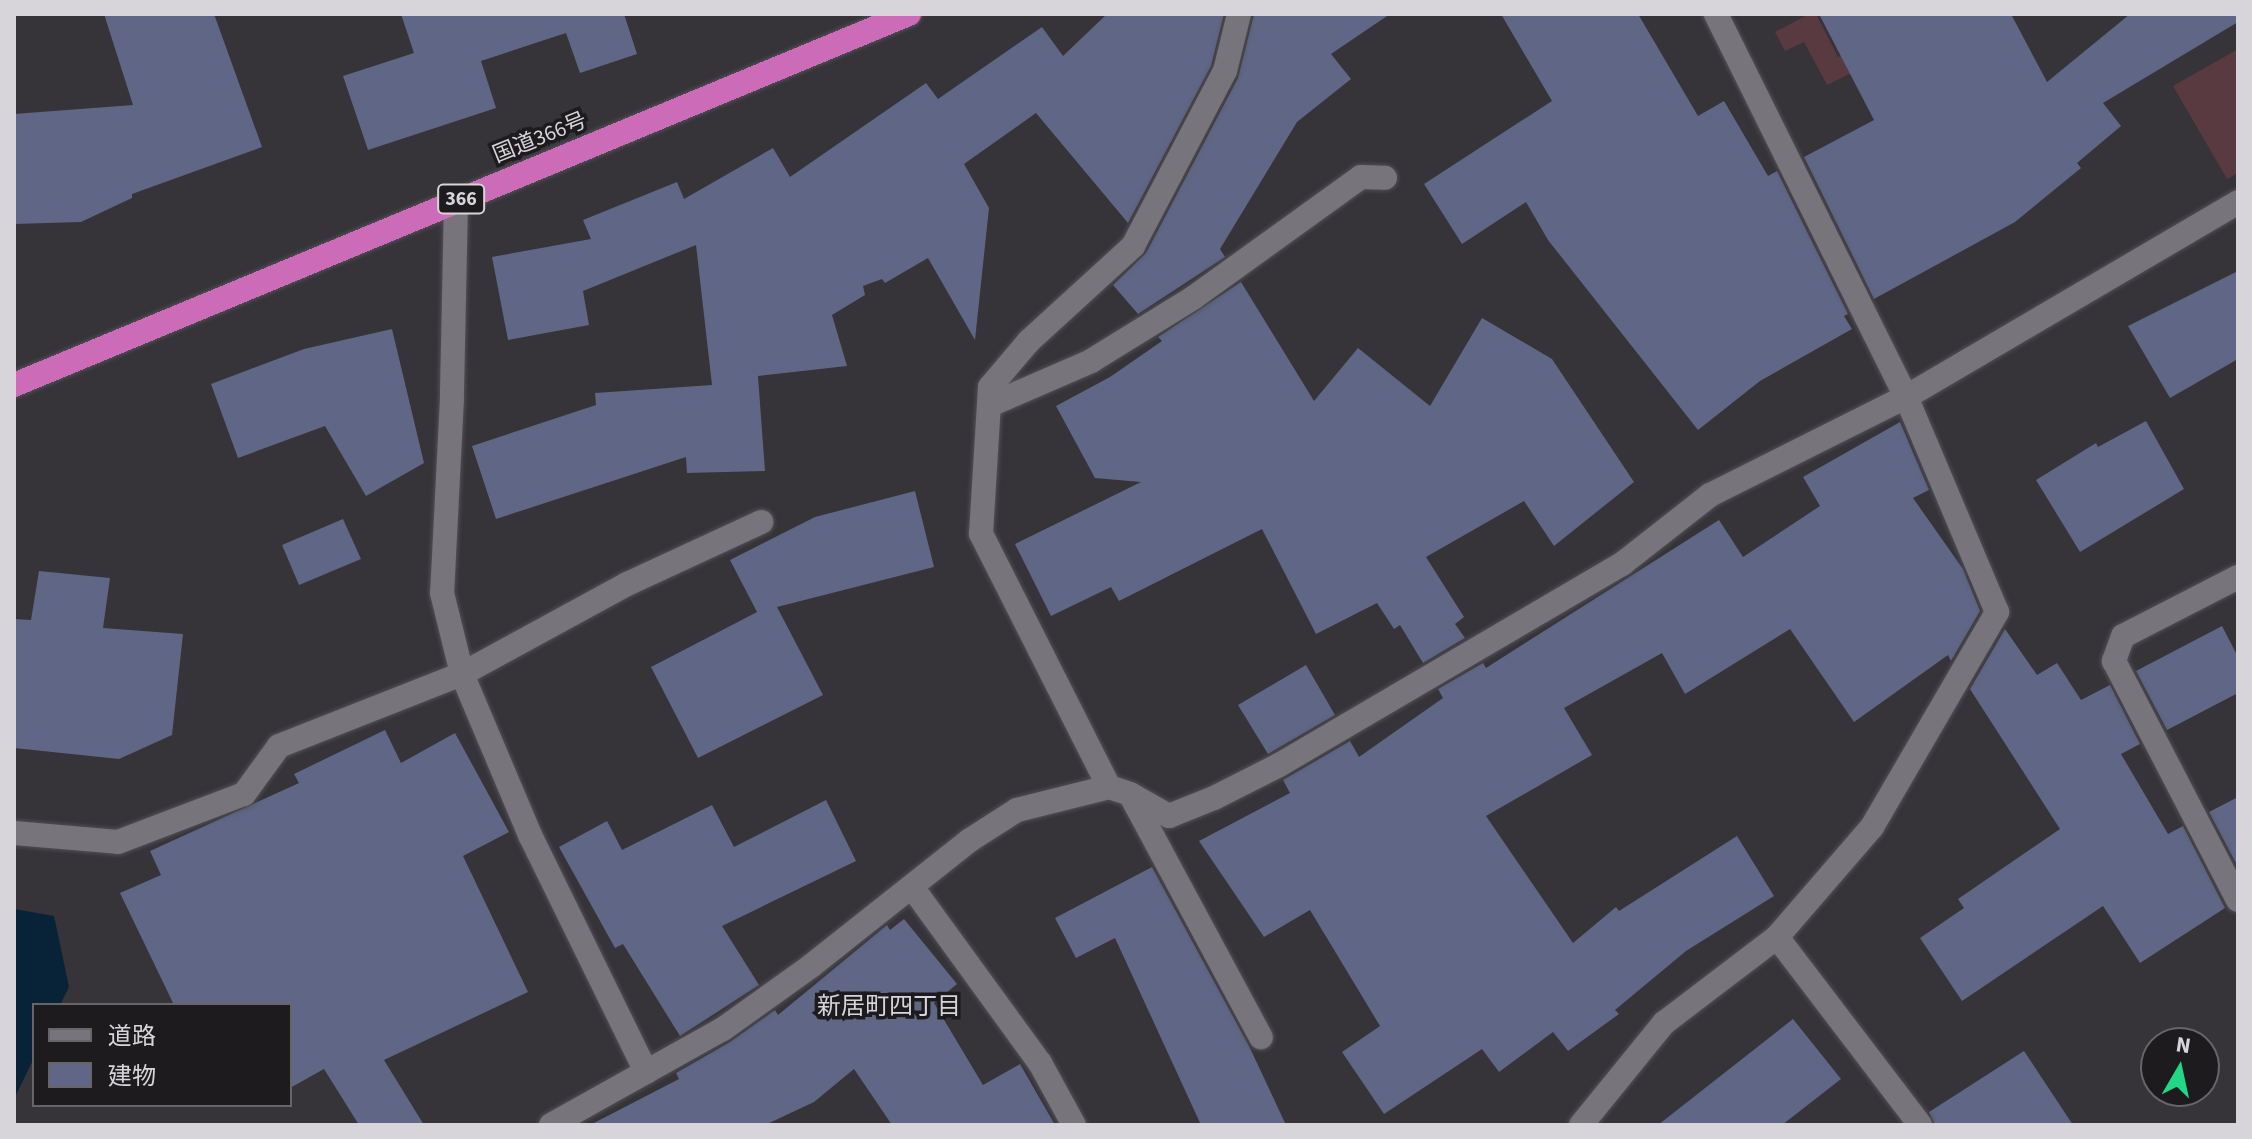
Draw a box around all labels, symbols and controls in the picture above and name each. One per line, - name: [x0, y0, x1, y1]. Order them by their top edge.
- street label: 国道366号: [489, 107, 591, 169]
- road number: 366: [437, 183, 485, 215]
- district label: 新居町四丁目: [817, 993, 961, 1021]
- legend: [32, 1003, 292, 1107]
- text: 道路: [108, 1019, 156, 1054]
- north arrow: [2140, 1027, 2220, 1107]
- text: N: [2174, 1028, 2193, 1062]
- text: 建物: [108, 1059, 156, 1094]

